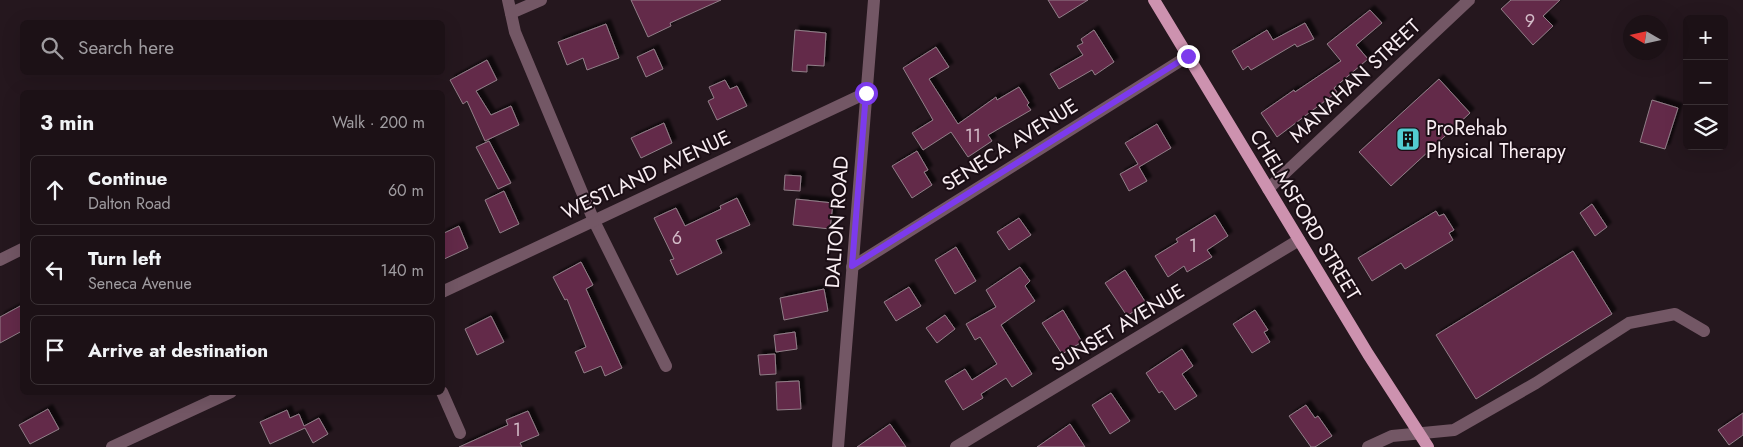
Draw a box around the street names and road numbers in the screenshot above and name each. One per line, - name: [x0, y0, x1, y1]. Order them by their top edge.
- street label: MANAHAN STREET: [1283, 12, 1428, 150]
- street label: SENECA AVENUE: [936, 92, 1084, 198]
- street label: WESTLAND AVENUE: [557, 123, 735, 227]
- street label: CHELMSFORD STREET: [1242, 124, 1368, 306]
- street label: DALTON ROAD: [818, 155, 856, 289]
- street label: SUNSET AVENUE: [1046, 277, 1190, 379]

